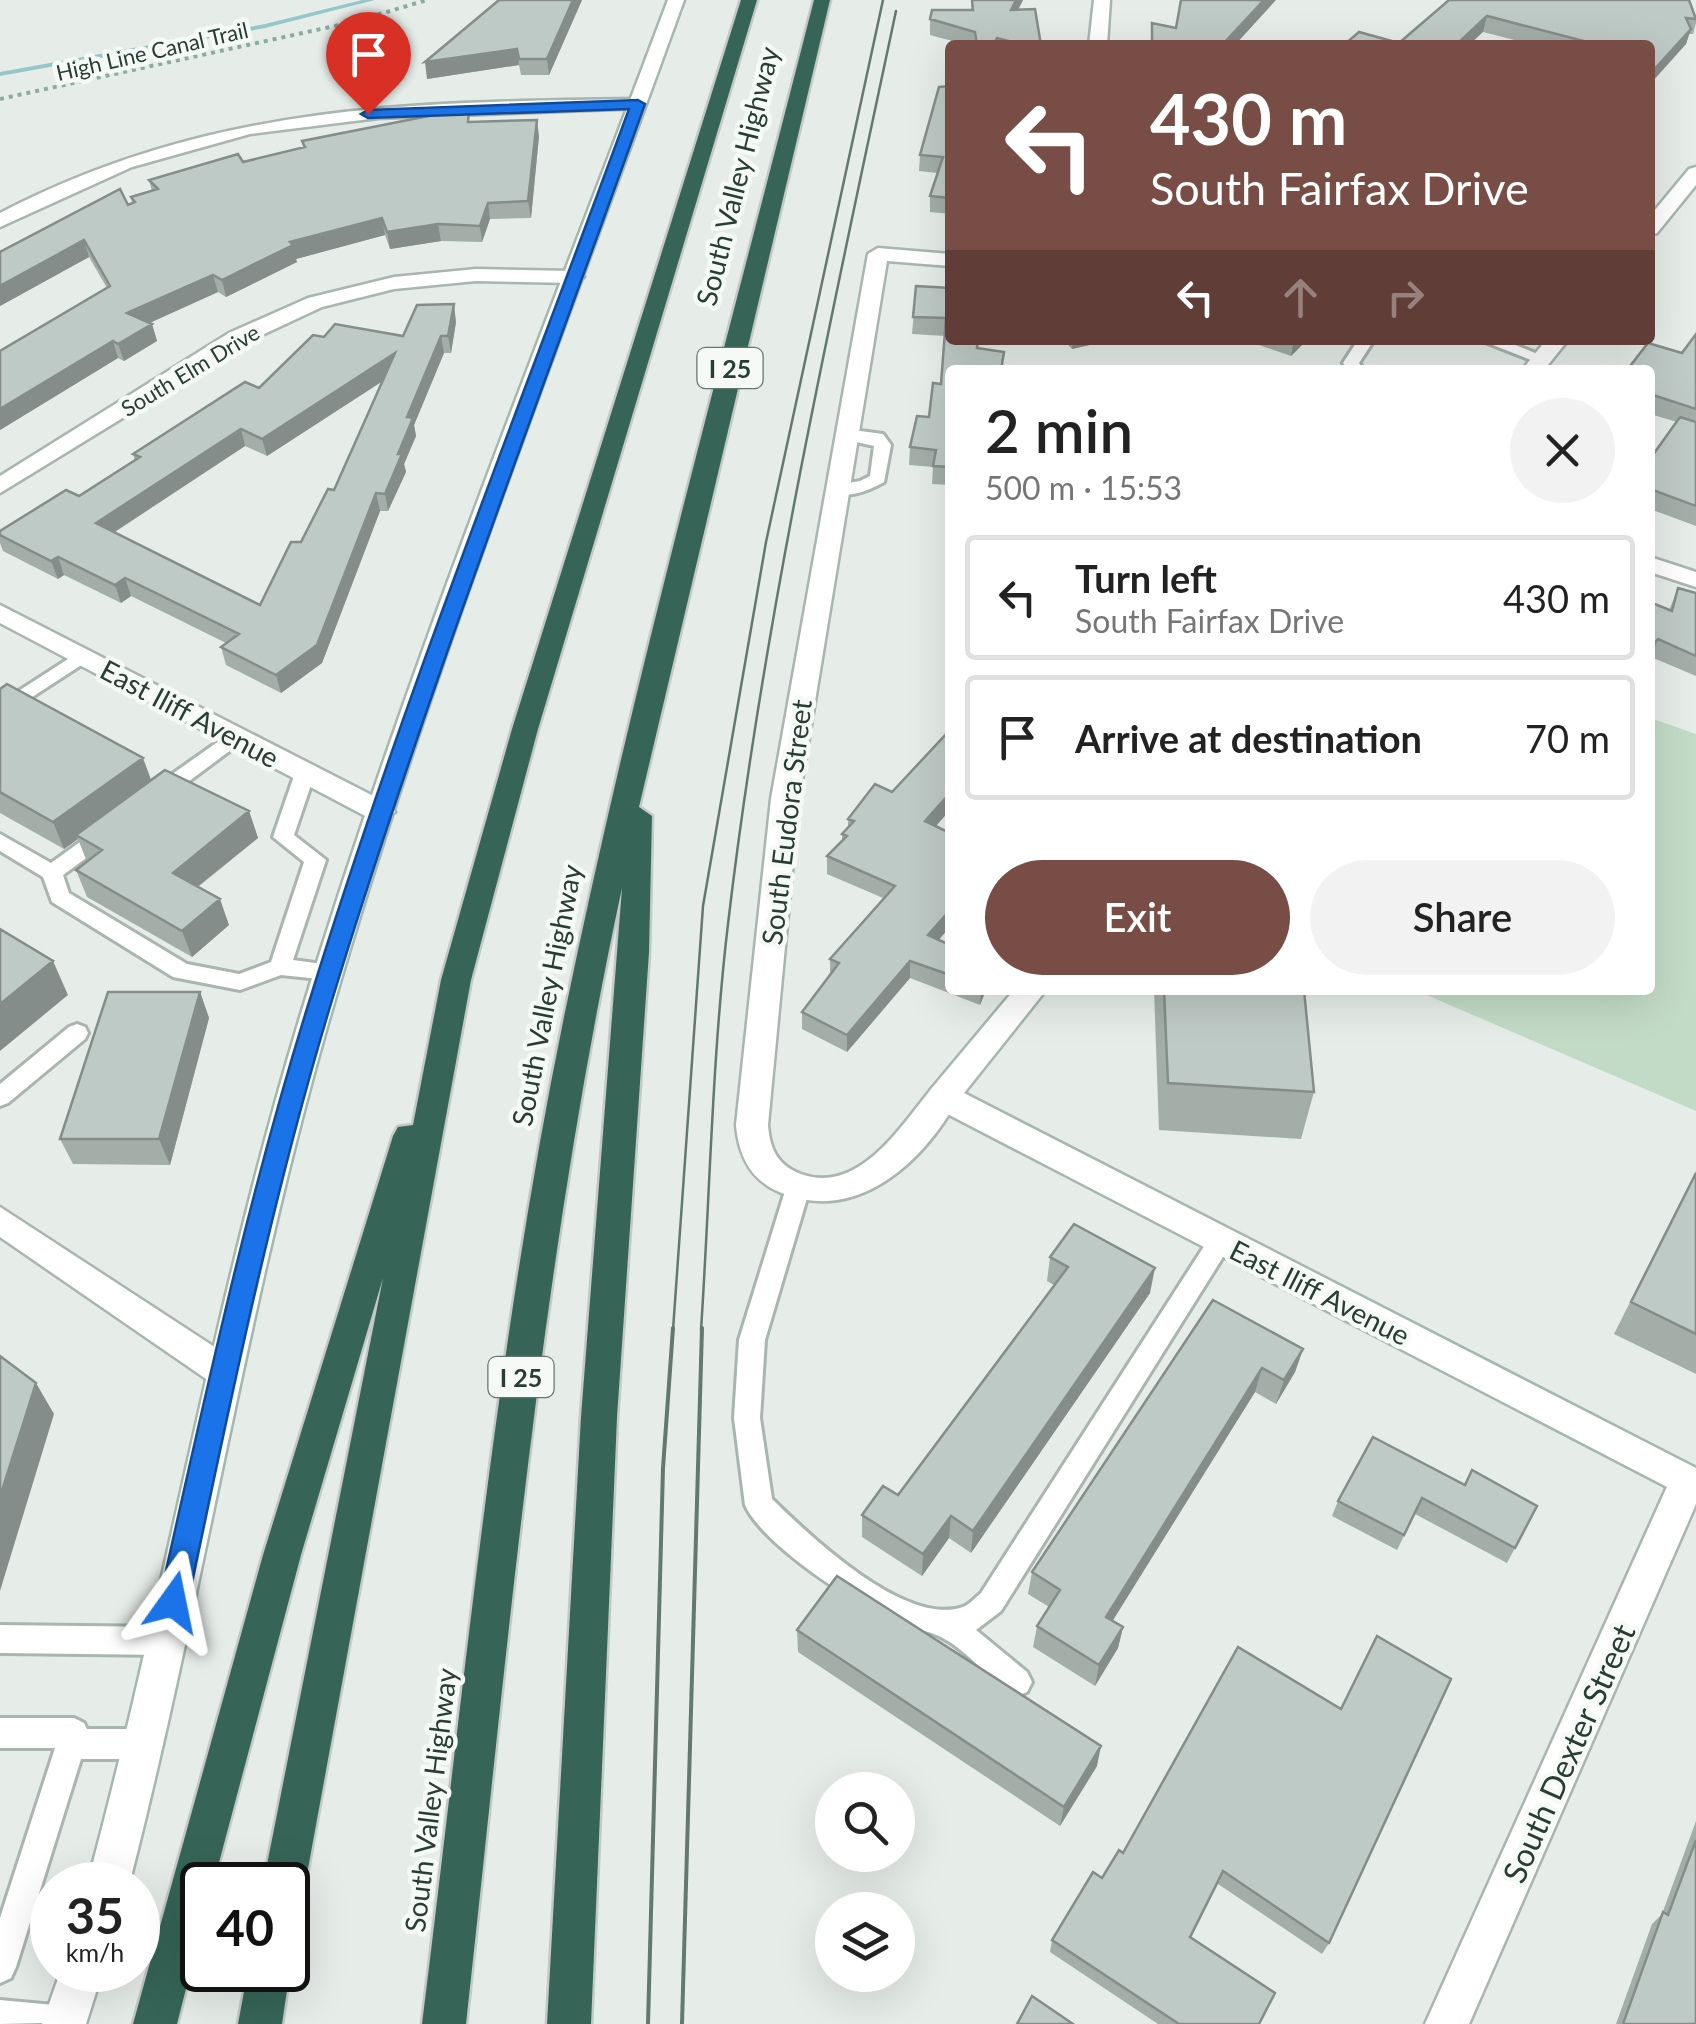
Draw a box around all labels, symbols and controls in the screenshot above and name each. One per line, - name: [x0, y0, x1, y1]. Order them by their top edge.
- pin: [326, 12, 411, 115]
- street label: High Line Canal Trail: [53, 16, 251, 86]
- icon: arrive: [341, 27, 396, 82]
- street label: South Valley Highway: [688, 42, 786, 309]
- text: 430 m: [1150, 76, 1347, 160]
- icon: left: [985, 80, 1115, 210]
- text: South Fairfax Drive: [1150, 161, 1529, 215]
- icon: left: [1168, 270, 1223, 325]
- icon: ahead: [1273, 270, 1328, 325]
- icon: right: [1378, 270, 1433, 325]
- street label: South Elm Drive: [116, 318, 264, 422]
- road number: I 25: [698, 348, 762, 388]
- text: 2 min: [985, 394, 1133, 466]
- button: close: [1510, 398, 1615, 503]
- text: 500 m · 15:53: [985, 468, 1182, 507]
- text: Turn left: [1075, 555, 1217, 601]
- icon: left: [990, 570, 1045, 625]
- text: 430 m: [1503, 575, 1610, 621]
- text: South Fairfax Drive: [1075, 601, 1344, 640]
- street label: East Iliff Avenue: [95, 652, 285, 774]
- street label: South Eudora Street: [754, 697, 818, 947]
- icon: arrive: [990, 710, 1045, 765]
- text: Arrive at destination: [1075, 715, 1422, 761]
- text: 70 m: [1525, 715, 1610, 761]
- button: Exit: [985, 860, 1290, 975]
- button: Share: [1310, 860, 1615, 975]
- street label: South Valley Highway: [504, 861, 588, 1129]
- street label: East Iliff Avenue: [1224, 1232, 1416, 1352]
- road number: I 25: [488, 1357, 554, 1397]
- position arrow: [121, 1550, 225, 1654]
- street label: South Dexter Street: [1493, 1617, 1643, 1888]
- street label: South Valley Highway: [397, 1666, 463, 1934]
- map controls: [815, 1772, 915, 1992]
- button: search: [815, 1772, 915, 1872]
- speed limit sign: 40: [180, 1862, 310, 1992]
- text: 35: [66, 1885, 124, 1945]
- button: layers: [815, 1892, 915, 1992]
- text: km/h: [66, 1937, 124, 1967]

